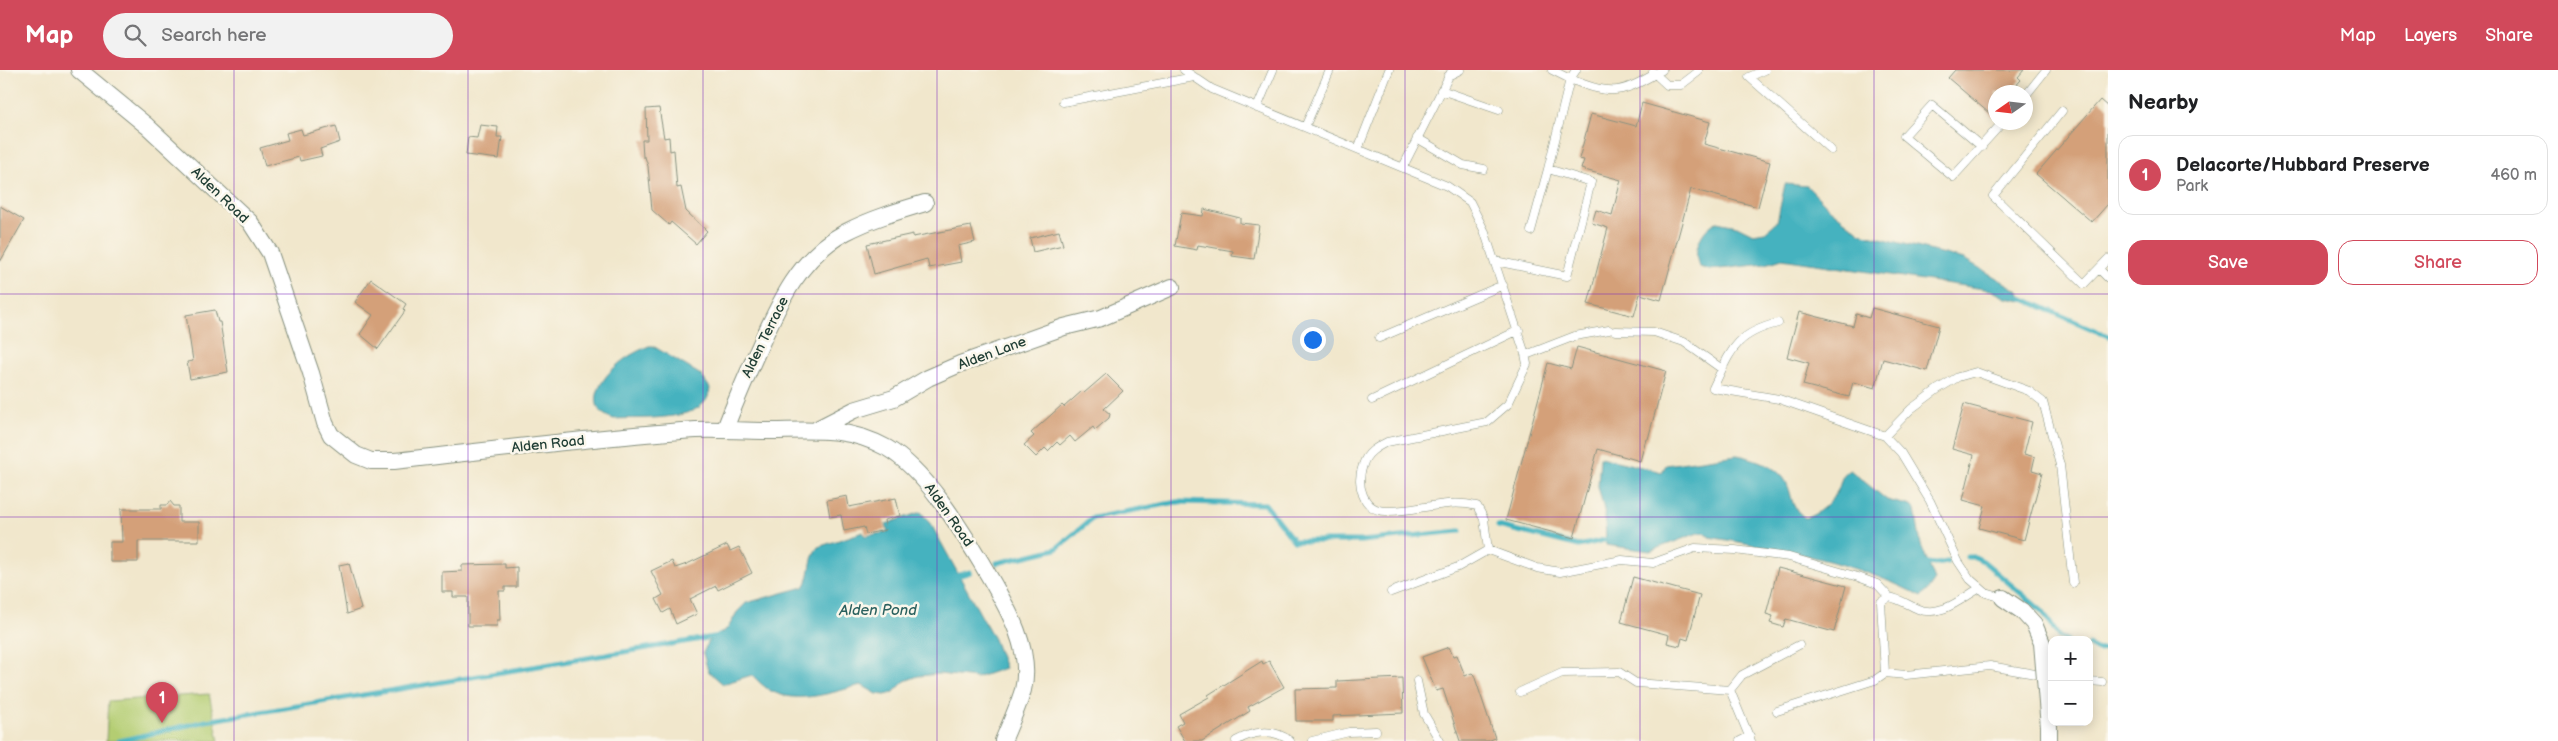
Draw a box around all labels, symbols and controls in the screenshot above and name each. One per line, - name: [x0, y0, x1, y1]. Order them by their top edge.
- search box: [103, 13, 453, 58]
- text: Map: [25, 21, 73, 50]
- icon: search: [121, 21, 149, 49]
- text: Search here: [161, 24, 267, 47]
- text: Map: [2340, 25, 2376, 46]
- text: Layers: [2404, 25, 2457, 46]
- text: Share: [2485, 25, 2533, 46]
- north arrow: [1988, 85, 2033, 130]
- text: Nearby: [2128, 90, 2198, 115]
- text: Delacorte/Hubbard Preserve: [2176, 154, 2430, 177]
- street label: Alden Road: [188, 163, 252, 227]
- text: 1: [2142, 166, 2148, 185]
- text: 460 m: [2491, 166, 2537, 185]
- text: Park: [2176, 177, 2208, 196]
- button: Save: [2128, 240, 2328, 285]
- button: Share: [2338, 240, 2538, 285]
- street label: Alden Terrace: [738, 294, 792, 380]
- your location: [1300, 327, 1326, 353]
- street label: Alden Lane: [956, 333, 1028, 373]
- street label: Alden Road: [511, 432, 585, 456]
- street label: Alden Road: [921, 480, 977, 550]
- water label: Alden Pond: [838, 601, 917, 620]
- map controls: [2048, 636, 2093, 726]
- button: +: [2048, 636, 2093, 681]
- button: −: [2048, 681, 2093, 726]
- pin: 1: [146, 682, 178, 723]

